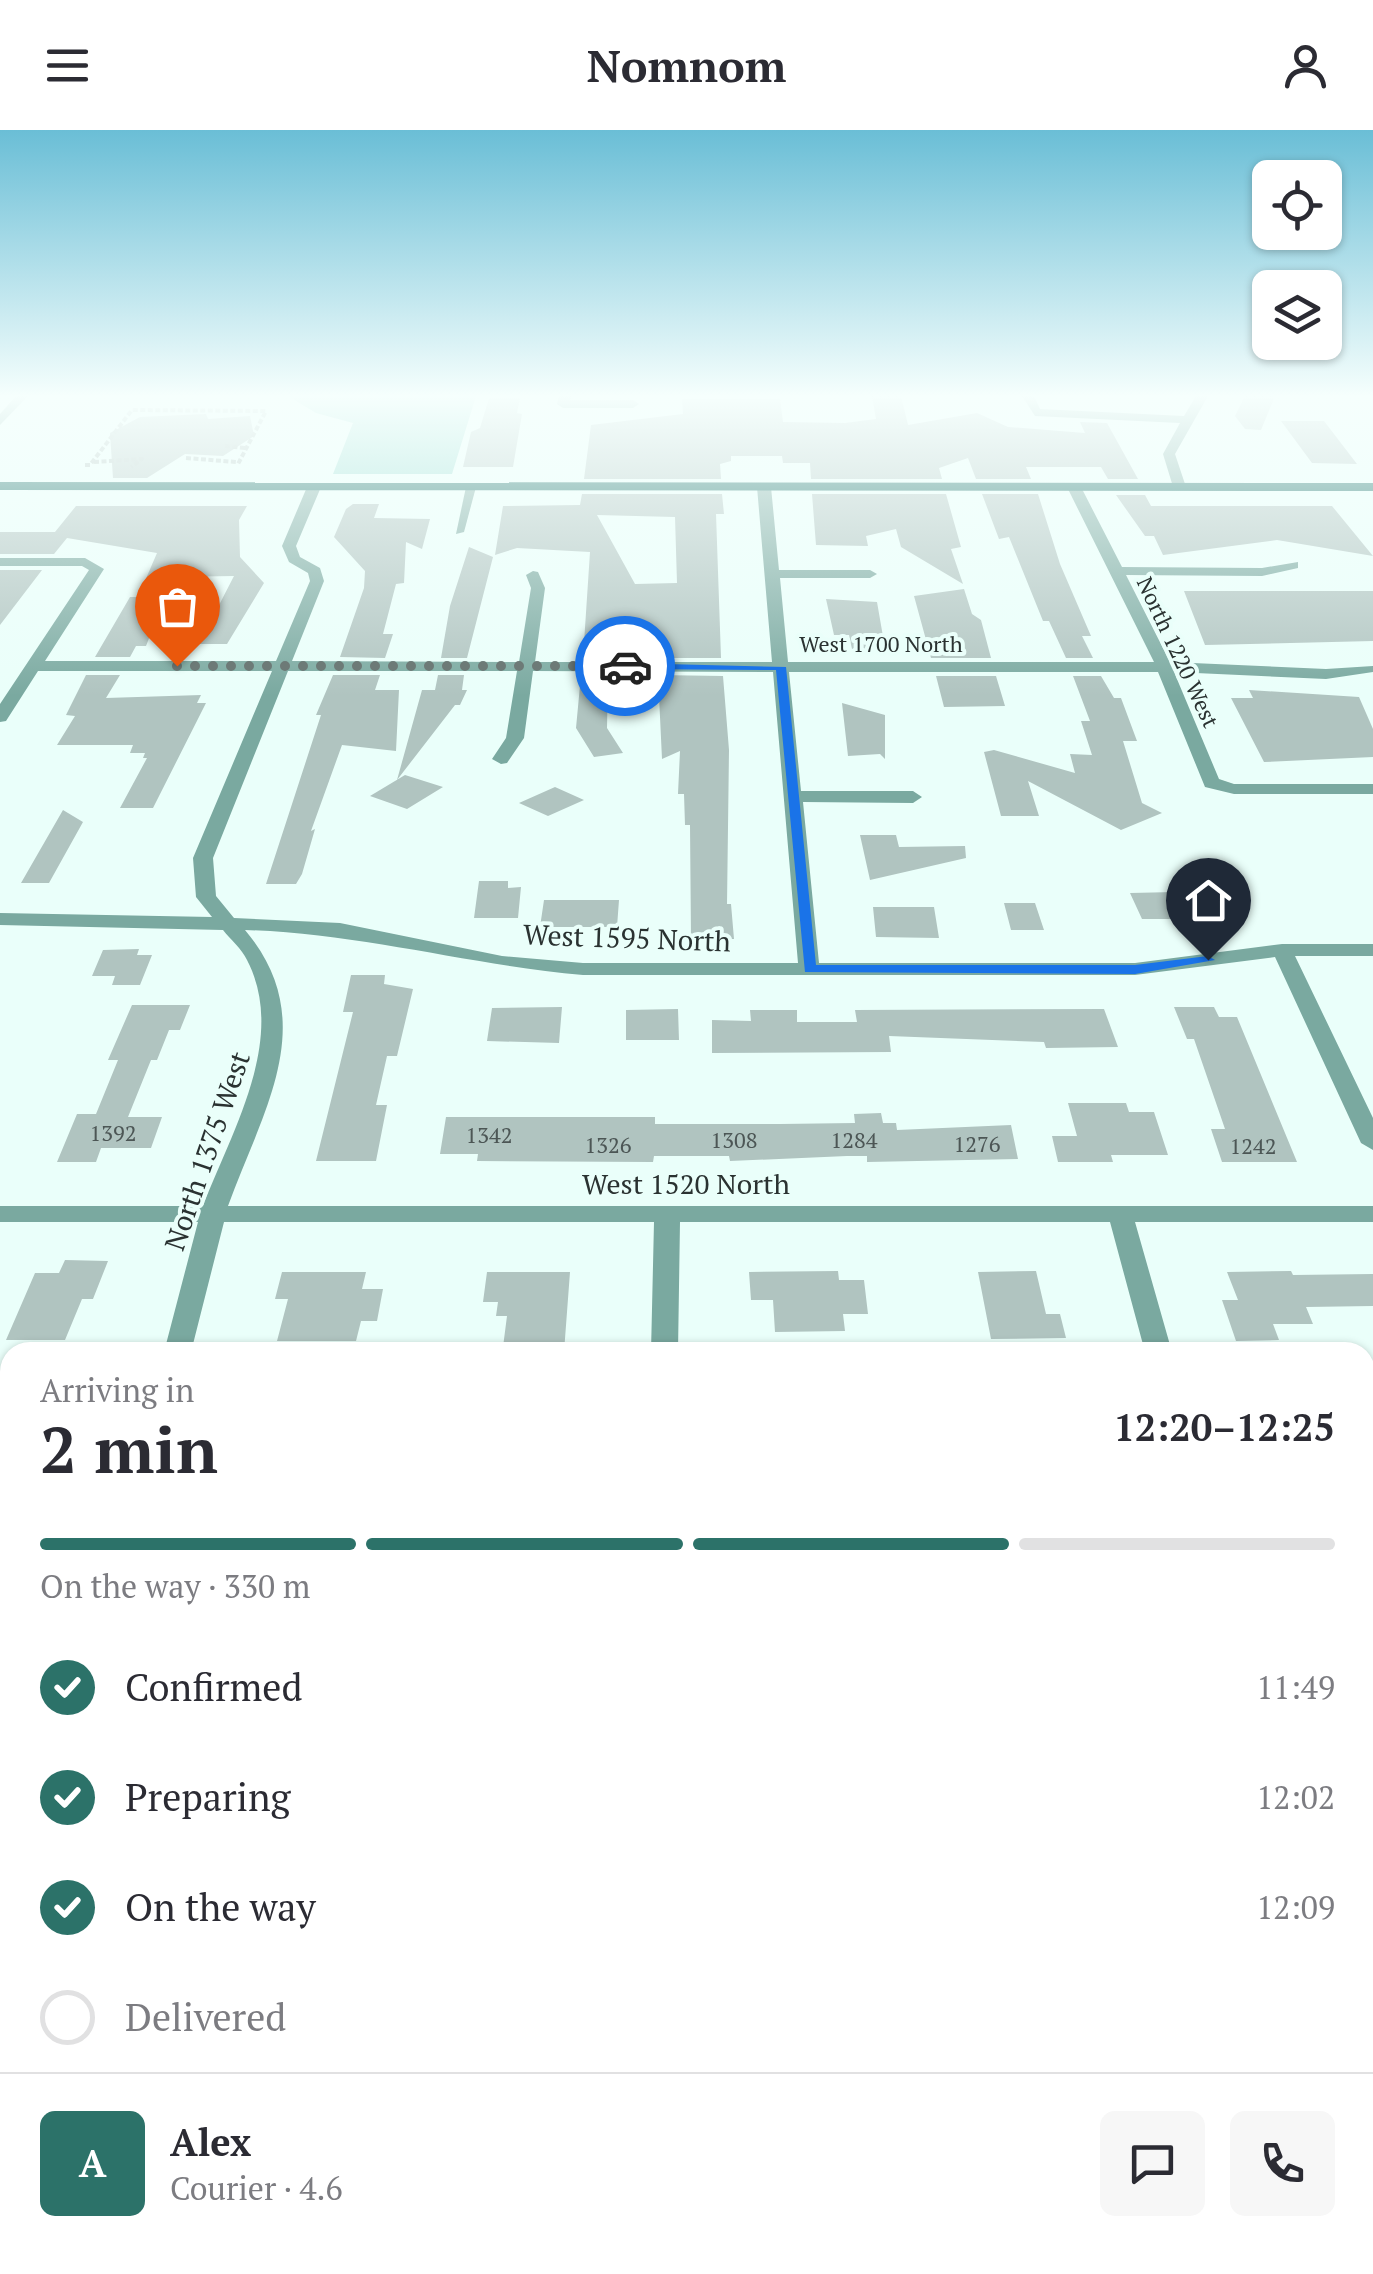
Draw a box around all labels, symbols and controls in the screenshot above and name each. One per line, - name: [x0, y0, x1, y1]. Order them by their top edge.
- text: Nomnom: [587, 35, 786, 95]
- icon: menu: [40, 38, 95, 93]
- icon: person: [1278, 38, 1333, 93]
- map controls: [1252, 160, 1342, 360]
- button: locate: [1252, 160, 1342, 250]
- button: layers: [1252, 270, 1342, 360]
- pin: [135, 564, 220, 667]
- street label: North 1220 West: [1131, 572, 1226, 732]
- icon: bag: [150, 579, 205, 634]
- courier: [575, 616, 675, 716]
- street label: West 1700 North: [799, 629, 963, 658]
- icon: car: [598, 639, 653, 694]
- pin: [1166, 858, 1251, 961]
- icon: home: [1181, 873, 1236, 928]
- street label: West 1595 North: [523, 915, 731, 960]
- street label: North 1375 West: [155, 1046, 258, 1255]
- house number: 1392: [90, 1118, 136, 1147]
- house number: 1342: [466, 1120, 512, 1149]
- house number: 1308: [711, 1125, 757, 1154]
- house number: 1284: [831, 1125, 878, 1154]
- house number: 1276: [954, 1129, 1001, 1158]
- house number: 1326: [585, 1130, 632, 1159]
- house number: 1242: [1230, 1131, 1276, 1160]
- street label: West 1520 North: [582, 1165, 790, 1202]
- text: Arriving in: [40, 1369, 194, 1411]
- text: 12:20–12:25: [1113, 1402, 1335, 1452]
- text: 2 min: [40, 1405, 218, 1492]
- text: On the way · 330 m: [40, 1565, 310, 1607]
- icon: check: [40, 1660, 95, 1715]
- text: Confirmed: [125, 1662, 303, 1712]
- text: 11:49: [1256, 1666, 1335, 1708]
- icon: check: [40, 1770, 95, 1825]
- text: Preparing: [125, 1772, 291, 1822]
- text: 12:02: [1256, 1776, 1335, 1818]
- icon: check: [40, 1880, 95, 1935]
- text: On the way: [125, 1882, 316, 1932]
- text: 12:09: [1256, 1886, 1335, 1928]
- text: Delivered: [125, 1992, 286, 2042]
- button: chat: [1100, 2111, 1205, 2216]
- button: phone: [1230, 2111, 1335, 2216]
- text: Alex: [170, 2117, 251, 2167]
- text: A: [79, 2138, 106, 2188]
- text: Courier · 4.6: [170, 2167, 342, 2209]

